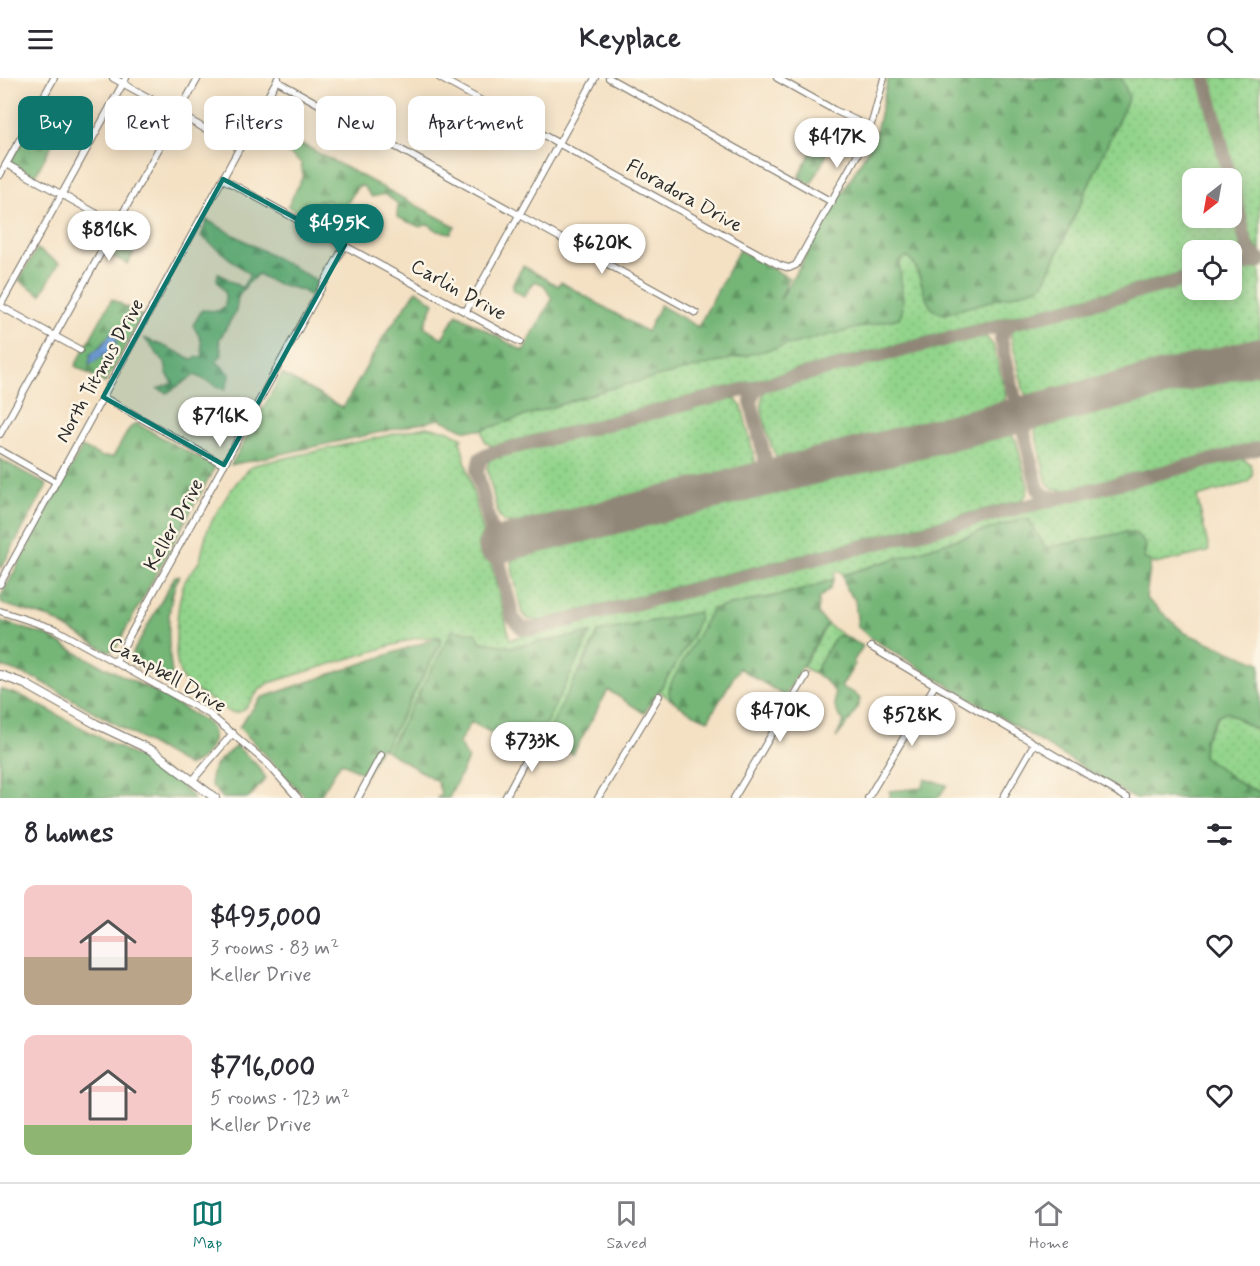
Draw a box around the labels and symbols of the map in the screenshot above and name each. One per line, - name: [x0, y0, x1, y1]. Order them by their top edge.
- pin: $417K: [795, 118, 879, 169]
- street label: Floradora Drive: [621, 153, 747, 240]
- north arrow: [1182, 168, 1242, 228]
- pin: $495K: [297, 204, 381, 255]
- pin: $816K: [67, 211, 151, 262]
- pin: $620K: [560, 224, 644, 275]
- street label: Carlin Drive: [406, 253, 511, 328]
- street label: North Titmus Drive: [50, 294, 151, 448]
- pin: $716K: [178, 397, 262, 448]
- street label: Keller Drive: [138, 474, 211, 576]
- street label: Campbell Drive: [103, 631, 231, 720]
- pin: $470K: [738, 692, 822, 743]
- pin: $528K: [870, 696, 954, 747]
- pin: $733K: [490, 722, 574, 773]

